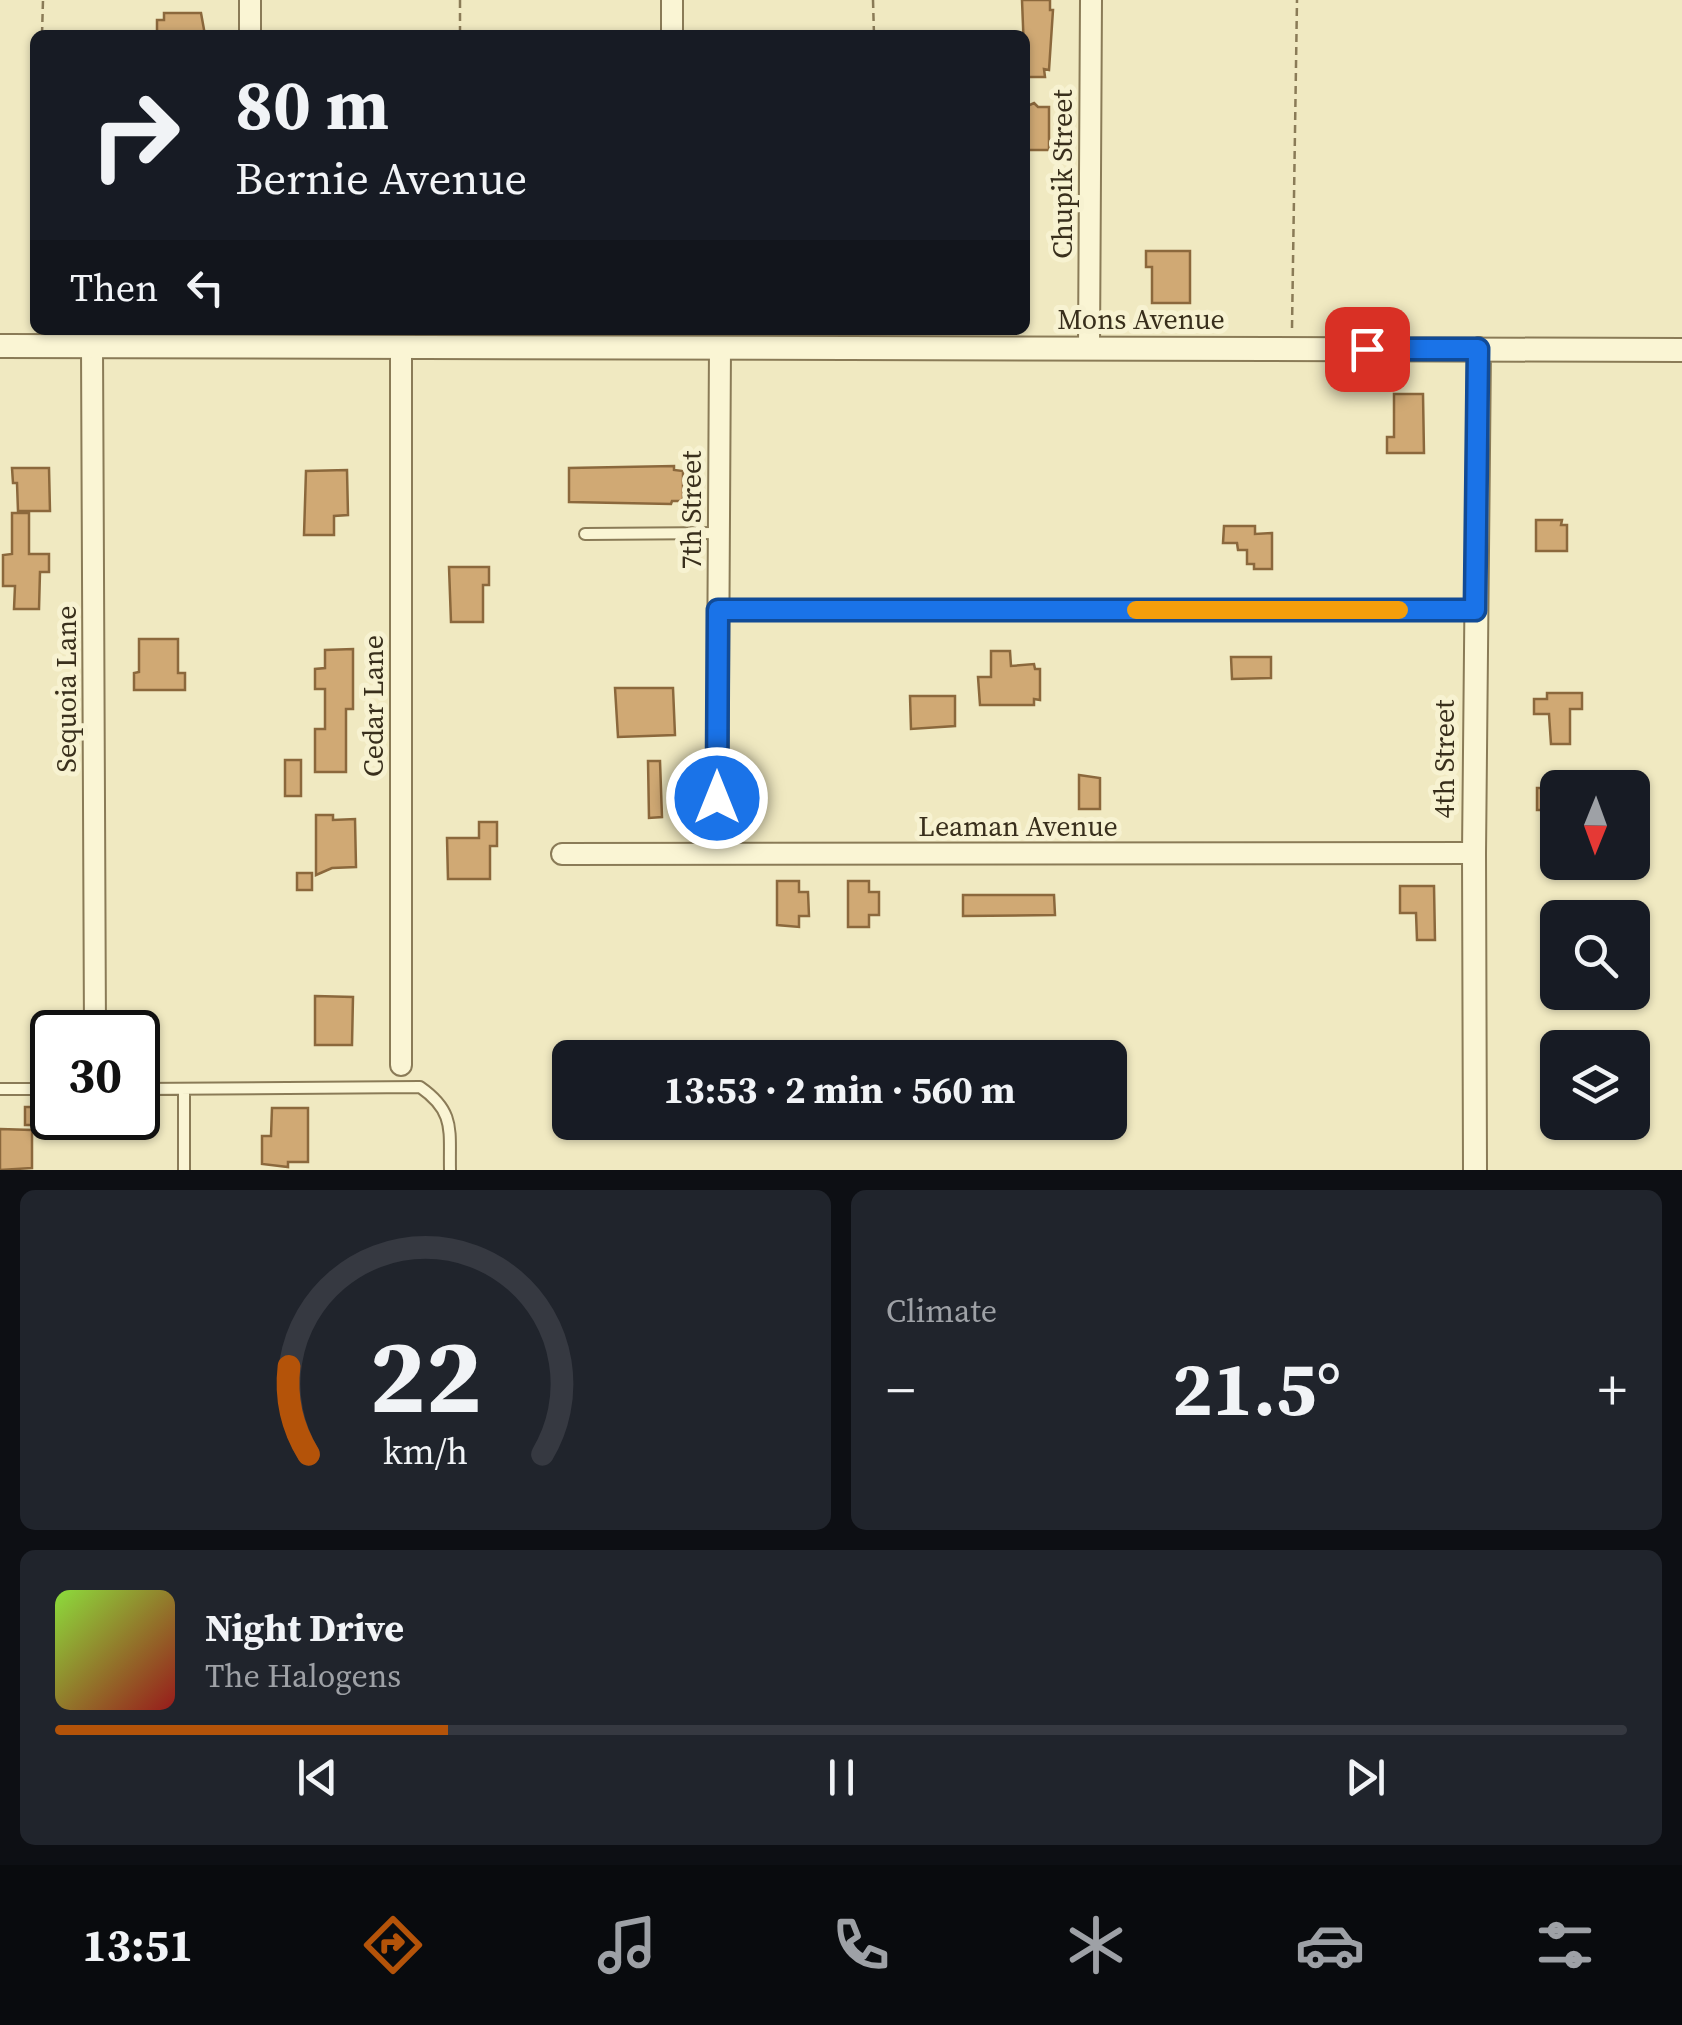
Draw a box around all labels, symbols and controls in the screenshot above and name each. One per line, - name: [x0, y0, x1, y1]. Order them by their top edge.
- text: 80 m: [235, 56, 389, 152]
- icon: right: [70, 70, 200, 200]
- street label: Chupik Street: [1043, 88, 1081, 259]
- text: Bernie Avenue: [235, 147, 527, 209]
- icon: left: [178, 260, 233, 315]
- text: Then: [70, 262, 158, 314]
- street label: Mons Avenue: [1057, 300, 1225, 338]
- pin: [1325, 307, 1410, 392]
- icon: arrive: [1340, 322, 1395, 377]
- street label: 7th Street: [672, 450, 710, 569]
- street label: Sequoia Lane: [47, 606, 85, 772]
- street label: Cedar Lane: [354, 635, 392, 777]
- street label: 4th Street: [1425, 699, 1463, 818]
- position arrow: [665, 746, 769, 850]
- north arrow: [1540, 770, 1650, 880]
- map controls: [1540, 770, 1650, 1140]
- street label: Leaman Avenue: [918, 807, 1118, 845]
- button: search: [1540, 900, 1650, 1010]
- speed limit sign: 30: [30, 1010, 160, 1140]
- button: layers: [1540, 1030, 1650, 1140]
- text: 13:53 · 2 min · 560 m: [663, 1064, 1016, 1116]
- text: Climate: [886, 1289, 997, 1333]
- text: 22: [369, 1304, 482, 1447]
- text: 21.5°: [1172, 1337, 1341, 1440]
- text: −: [886, 1352, 915, 1427]
- text: +: [1598, 1352, 1627, 1427]
- text: km/h: [383, 1427, 468, 1476]
- text: Night Drive: [205, 1602, 404, 1654]
- text: The Halogens: [205, 1654, 401, 1698]
- icon: previous: [290, 1750, 345, 1805]
- icon: pause: [814, 1750, 869, 1805]
- icon: next: [1338, 1750, 1393, 1805]
- icon: directions: [358, 1910, 428, 1980]
- icon: music: [592, 1910, 662, 1980]
- icon: phone: [826, 1910, 896, 1980]
- icon: climate: [1061, 1910, 1131, 1980]
- icon: car: [1295, 1910, 1365, 1980]
- icon: filters: [1530, 1910, 1600, 1980]
- text: 13:51: [82, 1914, 193, 1976]

